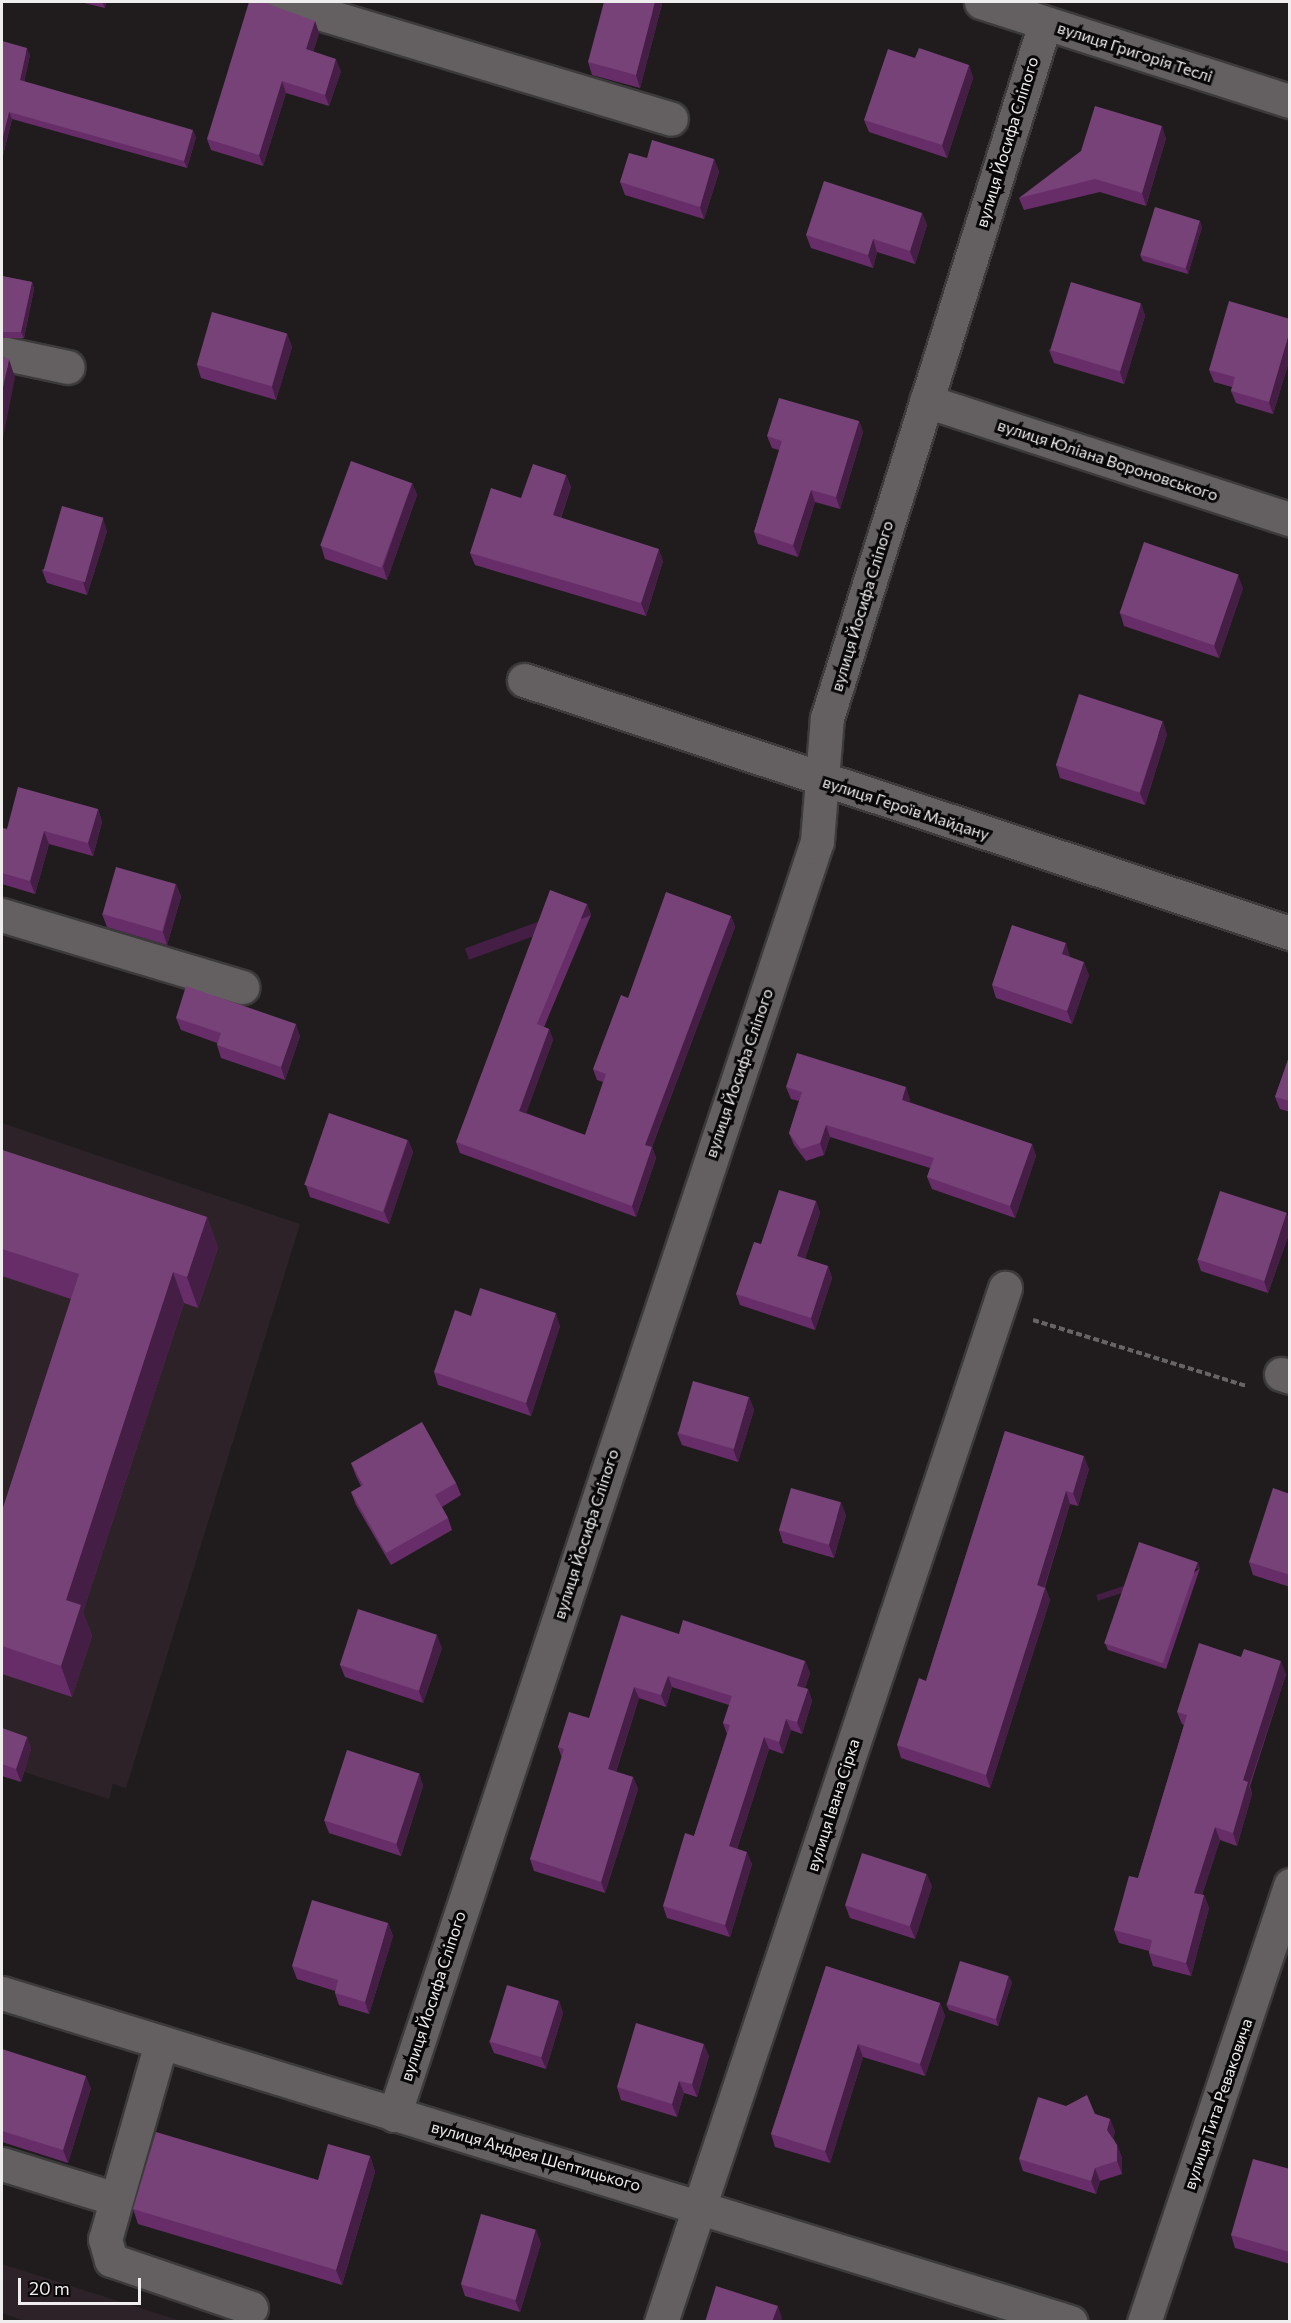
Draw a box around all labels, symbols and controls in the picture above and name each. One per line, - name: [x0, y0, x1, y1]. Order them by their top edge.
- street label: вулиця Григорія Теслі: [1055, 18, 1215, 86]
- street label: вулиця Йосифа Сліпого: [972, 54, 1042, 230]
- street label: вулиця Юліана Вороновського: [995, 415, 1221, 505]
- street label: вулиця Йосифа Сліпого: [827, 518, 897, 694]
- street label: вулиця Героїв Майдану: [820, 772, 992, 844]
- street label: вулиця Йосифа Сліпого: [701, 986, 777, 1160]
- street label: вулиця Йосифа Сліпого: [549, 1447, 623, 1621]
- street label: вулиця Івана Сірка: [802, 1736, 864, 1874]
- street label: вулиця Йосифа Сліпого: [396, 1909, 470, 2083]
- street label: вулиця Тита Реваковича: [1180, 2016, 1256, 2192]
- street label: вулиця Андрея Шептицького: [429, 2117, 643, 2195]
- scale bar: [21, 2266, 144, 2304]
- text: 20 m: [29, 2277, 70, 2299]

